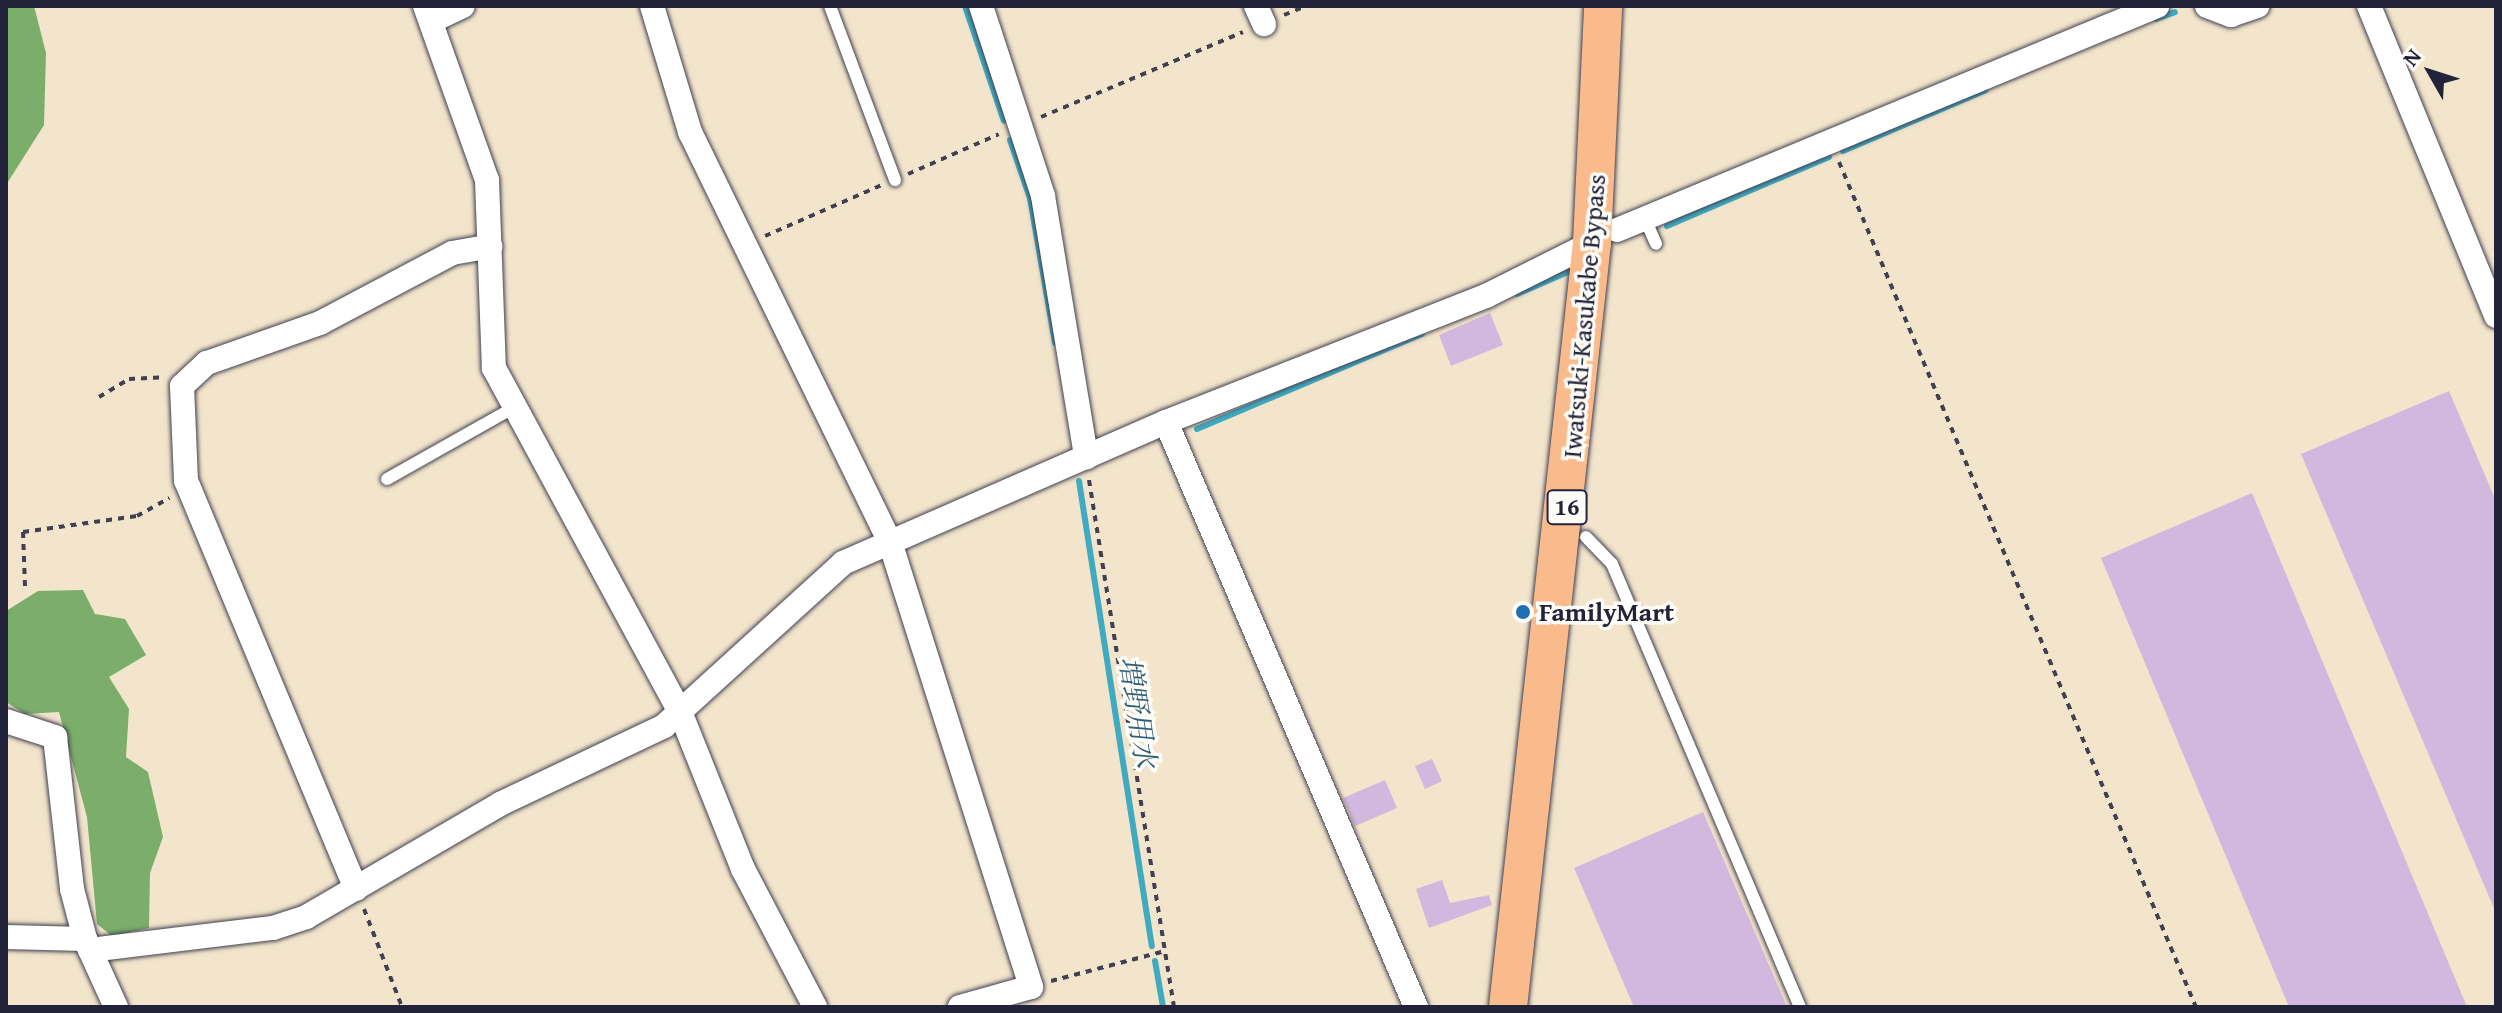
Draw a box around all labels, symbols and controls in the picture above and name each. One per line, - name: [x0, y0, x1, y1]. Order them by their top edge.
- north arrow: [2390, 32, 2470, 112]
- text: N: [2394, 41, 2428, 73]
- street label: Iwatsuki-Kasukabe Bypass: [1556, 173, 1612, 459]
- road number: 16: [1545, 487, 1589, 527]
- place label: FamilyMart: [1539, 596, 1674, 628]
- marker: FamilyMart: [1514, 603, 1532, 621]
- water label: 増野用水: [1113, 654, 1163, 770]

